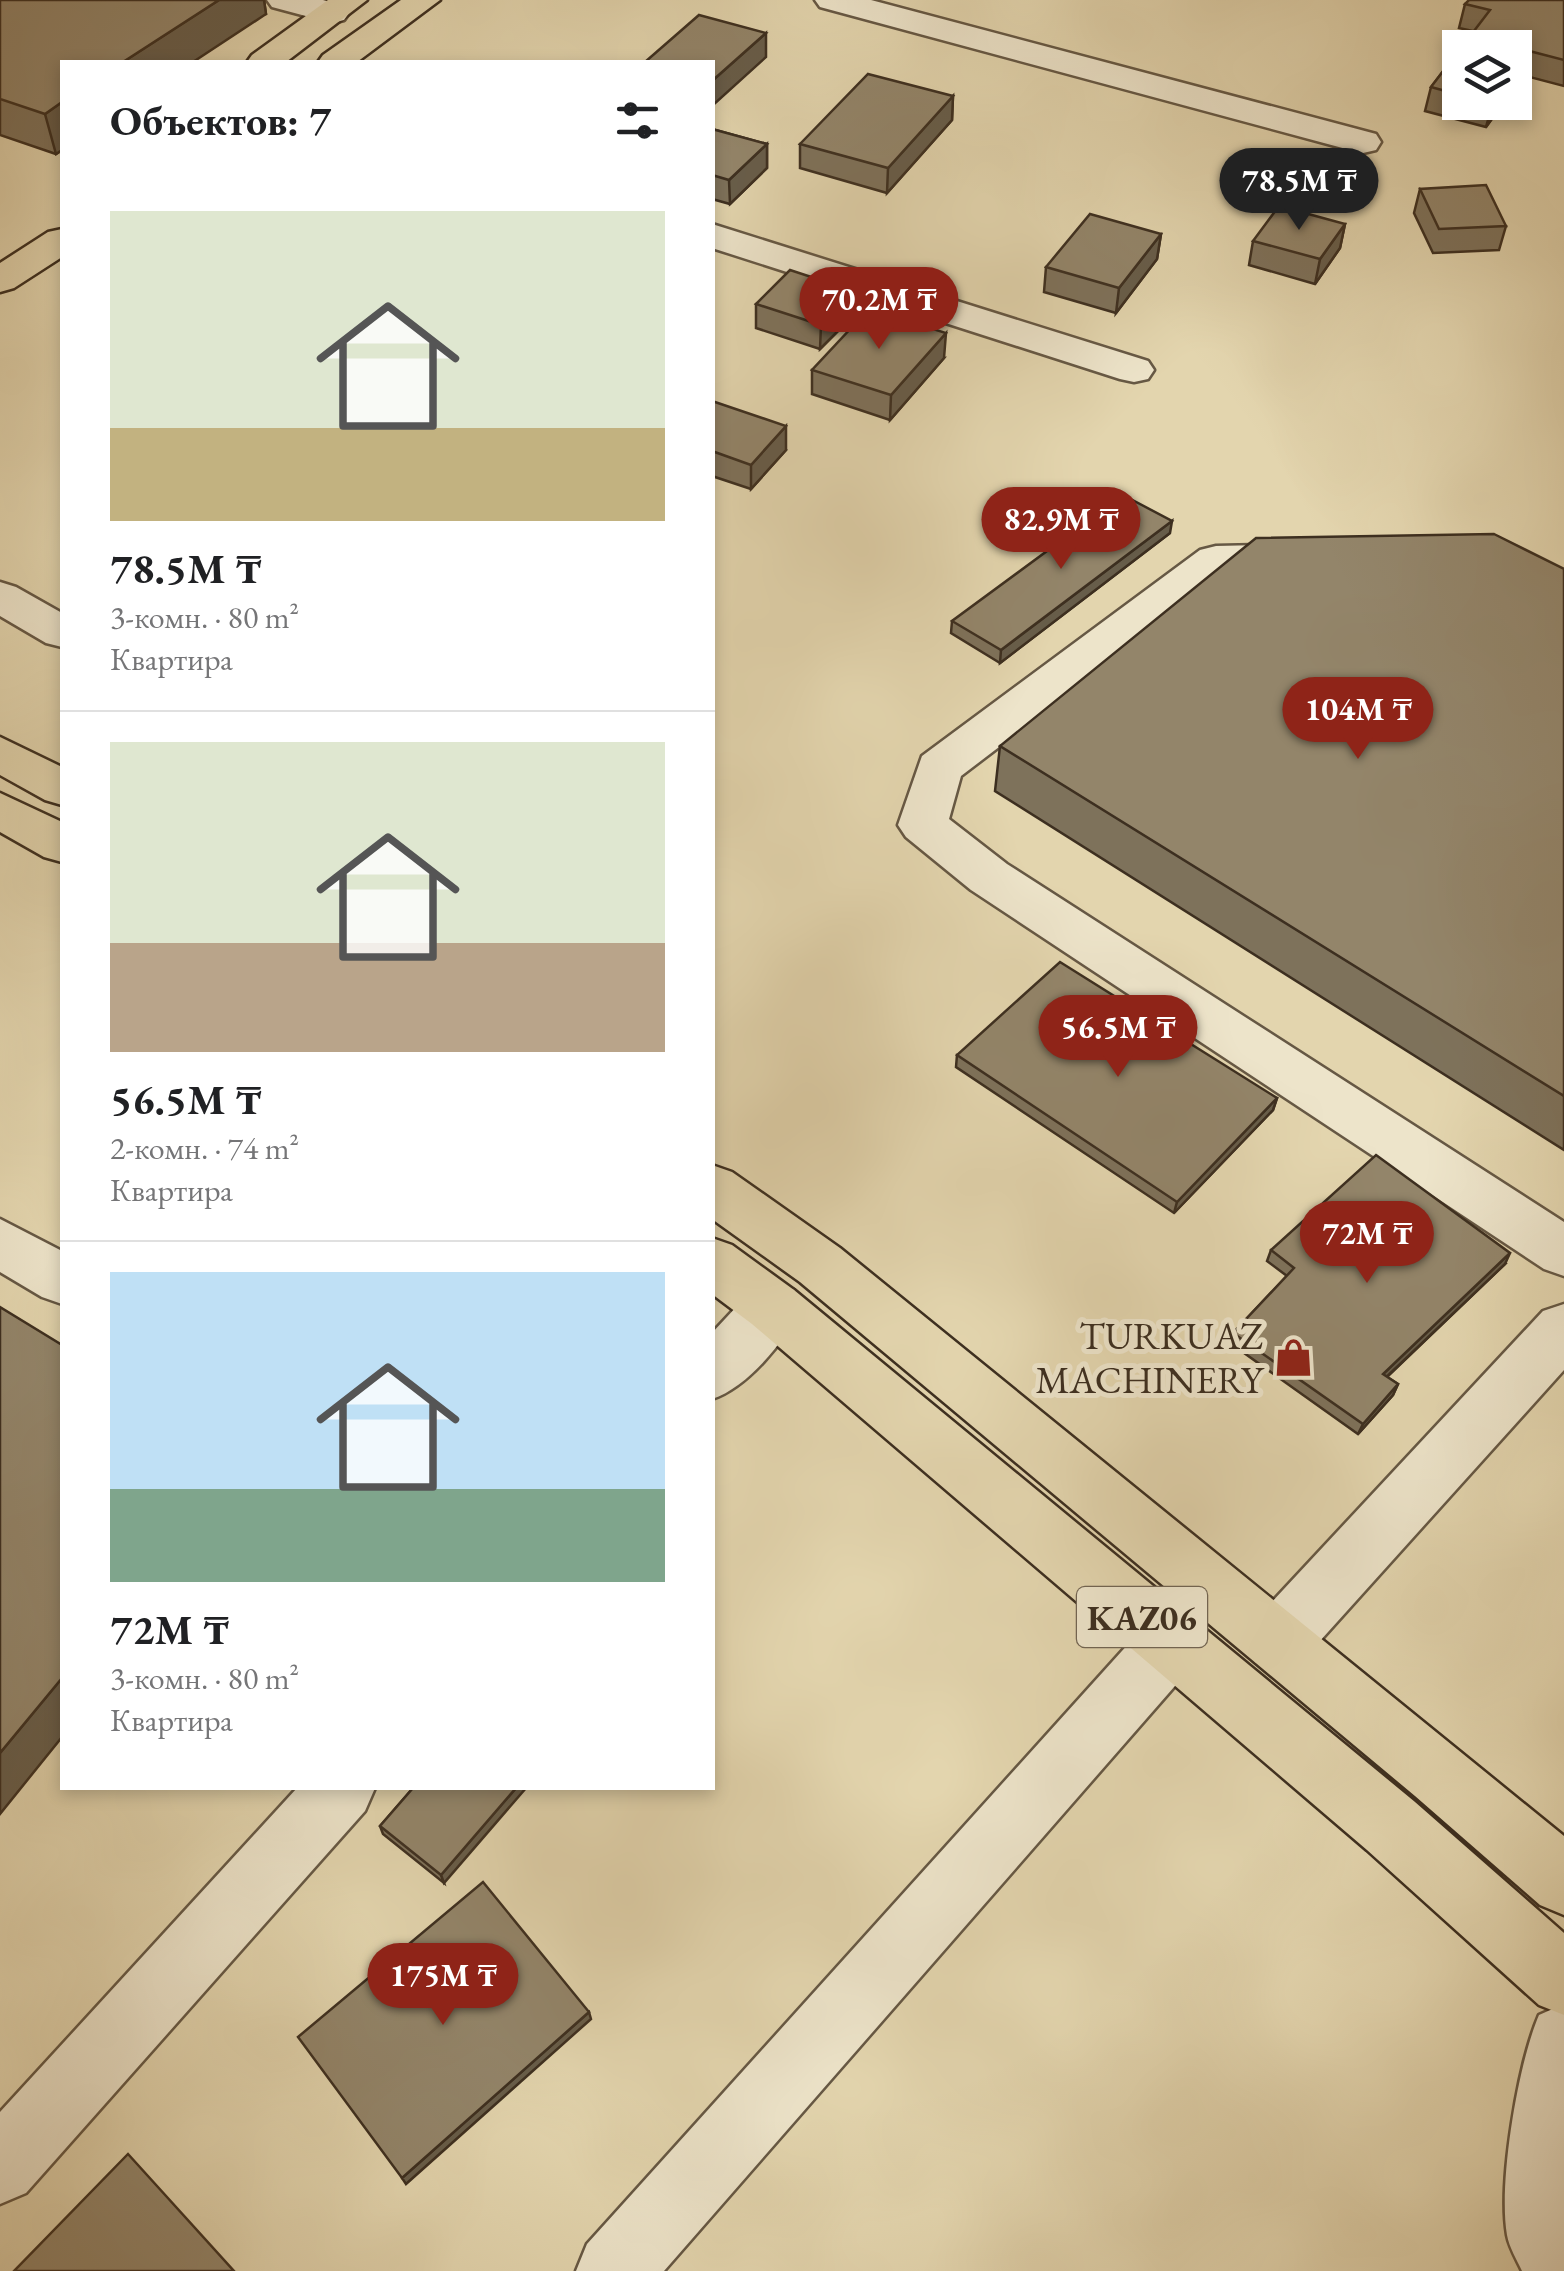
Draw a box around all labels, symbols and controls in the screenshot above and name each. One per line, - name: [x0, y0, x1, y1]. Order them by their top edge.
- map controls: [1442, 30, 1532, 120]
- button: layers: [1442, 30, 1532, 120]
- text: Объектов: 7: [110, 93, 331, 148]
- icon: filters: [610, 93, 665, 148]
- pin: 78.5M ₸: [1207, 148, 1391, 233]
- text: 78.5M ₸: [1241, 159, 1357, 201]
- pin: 70.2M ₸: [787, 267, 971, 352]
- icon: home: [298, 276, 478, 456]
- text: 70.2M ₸: [821, 278, 937, 320]
- pin: 82.9M ₸: [969, 487, 1153, 572]
- text: 82.9M ₸: [1003, 498, 1119, 540]
- text: 78.5M ₸: [110, 541, 261, 596]
- text: 3-комн. · 80 m²: [110, 596, 299, 638]
- text: Квартира: [110, 638, 233, 680]
- pin: 104M ₸: [1277, 677, 1439, 762]
- text: 104M ₸: [1304, 688, 1412, 730]
- icon: home: [298, 807, 478, 987]
- pin: 56.5M ₸: [1026, 995, 1210, 1080]
- text: 56.5M ₸: [1060, 1006, 1176, 1048]
- text: 56.5M ₸: [110, 1072, 261, 1127]
- text: 2-комн. · 74 m²: [110, 1127, 299, 1169]
- text: Квартира: [110, 1169, 233, 1211]
- pin: 72M ₸: [1297, 1201, 1437, 1286]
- text: 72M ₸: [1322, 1212, 1412, 1254]
- place label: TURKUAZ MACHINERY: [1035, 1311, 1265, 1404]
- shop icon: TURKUAZ MACHINERY: [1272, 1336, 1314, 1378]
- icon: home: [298, 1337, 478, 1517]
- road number: KАZ06: [1077, 1587, 1207, 1647]
- text: 72M ₸: [110, 1602, 228, 1657]
- text: 3-комн. · 80 m²: [110, 1657, 299, 1699]
- text: Квартира: [110, 1699, 233, 1741]
- pin: 175M ₸: [362, 1943, 524, 2028]
- text: 175M ₸: [389, 1954, 497, 1996]

